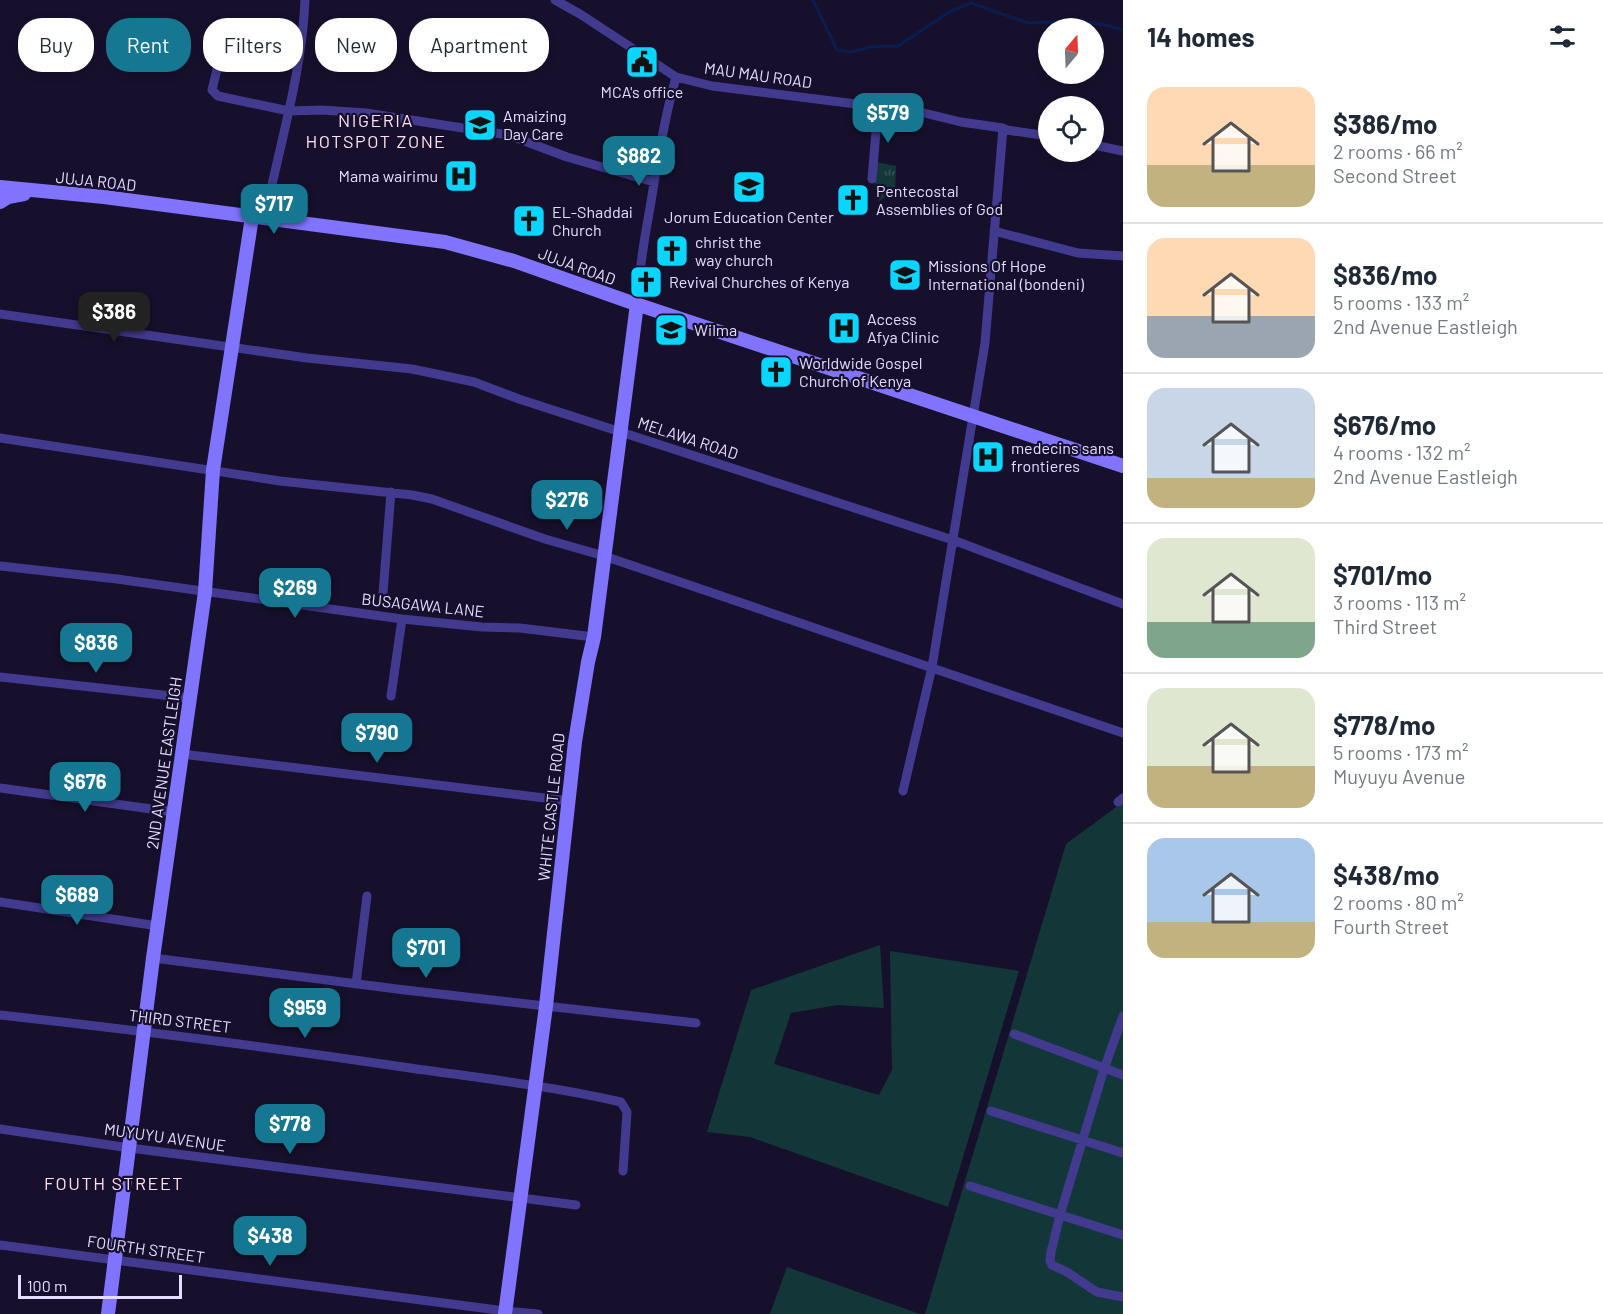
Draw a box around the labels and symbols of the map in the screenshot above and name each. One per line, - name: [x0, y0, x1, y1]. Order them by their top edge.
- north arrow: [1038, 18, 1104, 84]
- public building icon: MCA's office: [624, 44, 660, 80]
- street label: MAU MAU ROAD: [703, 58, 813, 91]
- place label: MCA's office: [601, 82, 683, 101]
- pin: $579: [852, 93, 924, 144]
- place label: Amaizing Day Care: [503, 106, 567, 143]
- school or university icon: Amaizing Day Care: [462, 107, 498, 143]
- district label: NIGERIA HOTSPOT ZONE: [306, 109, 446, 152]
- pin: $882: [603, 136, 675, 187]
- hospital icon: Mama wairimu: [443, 158, 479, 194]
- place label: Mama wairimu: [338, 166, 438, 185]
- street label: JUJA ROAD: [55, 167, 137, 194]
- school or university icon: Jorum Education Center: [731, 169, 767, 205]
- place label: Pentecostal Assemblies of God: [876, 181, 1003, 218]
- church icon: Pentecostal Assemblies of God: [835, 182, 871, 218]
- pin: $717: [238, 184, 310, 235]
- place label: EL-Shaddai Church: [552, 202, 633, 239]
- church icon: EL-Shaddai Church: [511, 203, 547, 239]
- place label: Jorum Education Center: [664, 207, 834, 226]
- place label: christ the way church: [695, 232, 773, 269]
- church icon: christ the way church: [654, 233, 690, 269]
- street label: JUJA ROAD: [536, 243, 618, 288]
- place label: Missions Of Hope International (bondeni): [928, 256, 1085, 293]
- school or university icon: Missions Of Hope International (bondeni): [887, 257, 923, 293]
- church icon: Revival Churches of Kenya: [628, 264, 664, 300]
- place label: Revival Churches of Kenya: [669, 272, 849, 291]
- pin: $386: [78, 292, 150, 343]
- place label: Access Afya Clinic: [867, 309, 939, 346]
- hospital icon: Access Afya Clinic: [826, 310, 862, 346]
- school or university icon: Wilma: [653, 312, 689, 348]
- place label: Wilma: [694, 320, 737, 339]
- place label: Worldwide Gospel Church of Kenya: [799, 353, 922, 390]
- church icon: Worldwide Gospel Church of Kenya: [758, 354, 794, 390]
- street label: MELAWA ROAD: [635, 412, 741, 463]
- place label: medecins sans frontieres: [1011, 438, 1114, 475]
- hospital icon: medecins sans frontieres: [970, 439, 1006, 475]
- pin: $276: [531, 480, 603, 531]
- pin: $269: [259, 568, 331, 619]
- street label: BUSAGAWA LANE: [361, 589, 485, 620]
- pin: $836: [60, 623, 132, 674]
- street label: 2ND AVENUE EASTLEIGH: [142, 675, 185, 851]
- pin: $790: [341, 713, 413, 764]
- street label: WHITE CASTLE ROAD: [533, 732, 568, 882]
- pin: $676: [49, 762, 121, 813]
- pin: $689: [41, 875, 113, 926]
- pin: $701: [390, 928, 462, 979]
- pin: $959: [269, 988, 341, 1039]
- street label: THIRD STREET: [128, 1005, 232, 1036]
- pin: $778: [254, 1104, 326, 1155]
- street label: MUYUYU AVENUE: [103, 1119, 227, 1154]
- district label: FOUTH STREET: [44, 1172, 184, 1194]
- pin: $438: [234, 1216, 306, 1267]
- street label: FOURTH STREET: [86, 1231, 206, 1266]
- scale bar: [18, 1272, 182, 1300]

